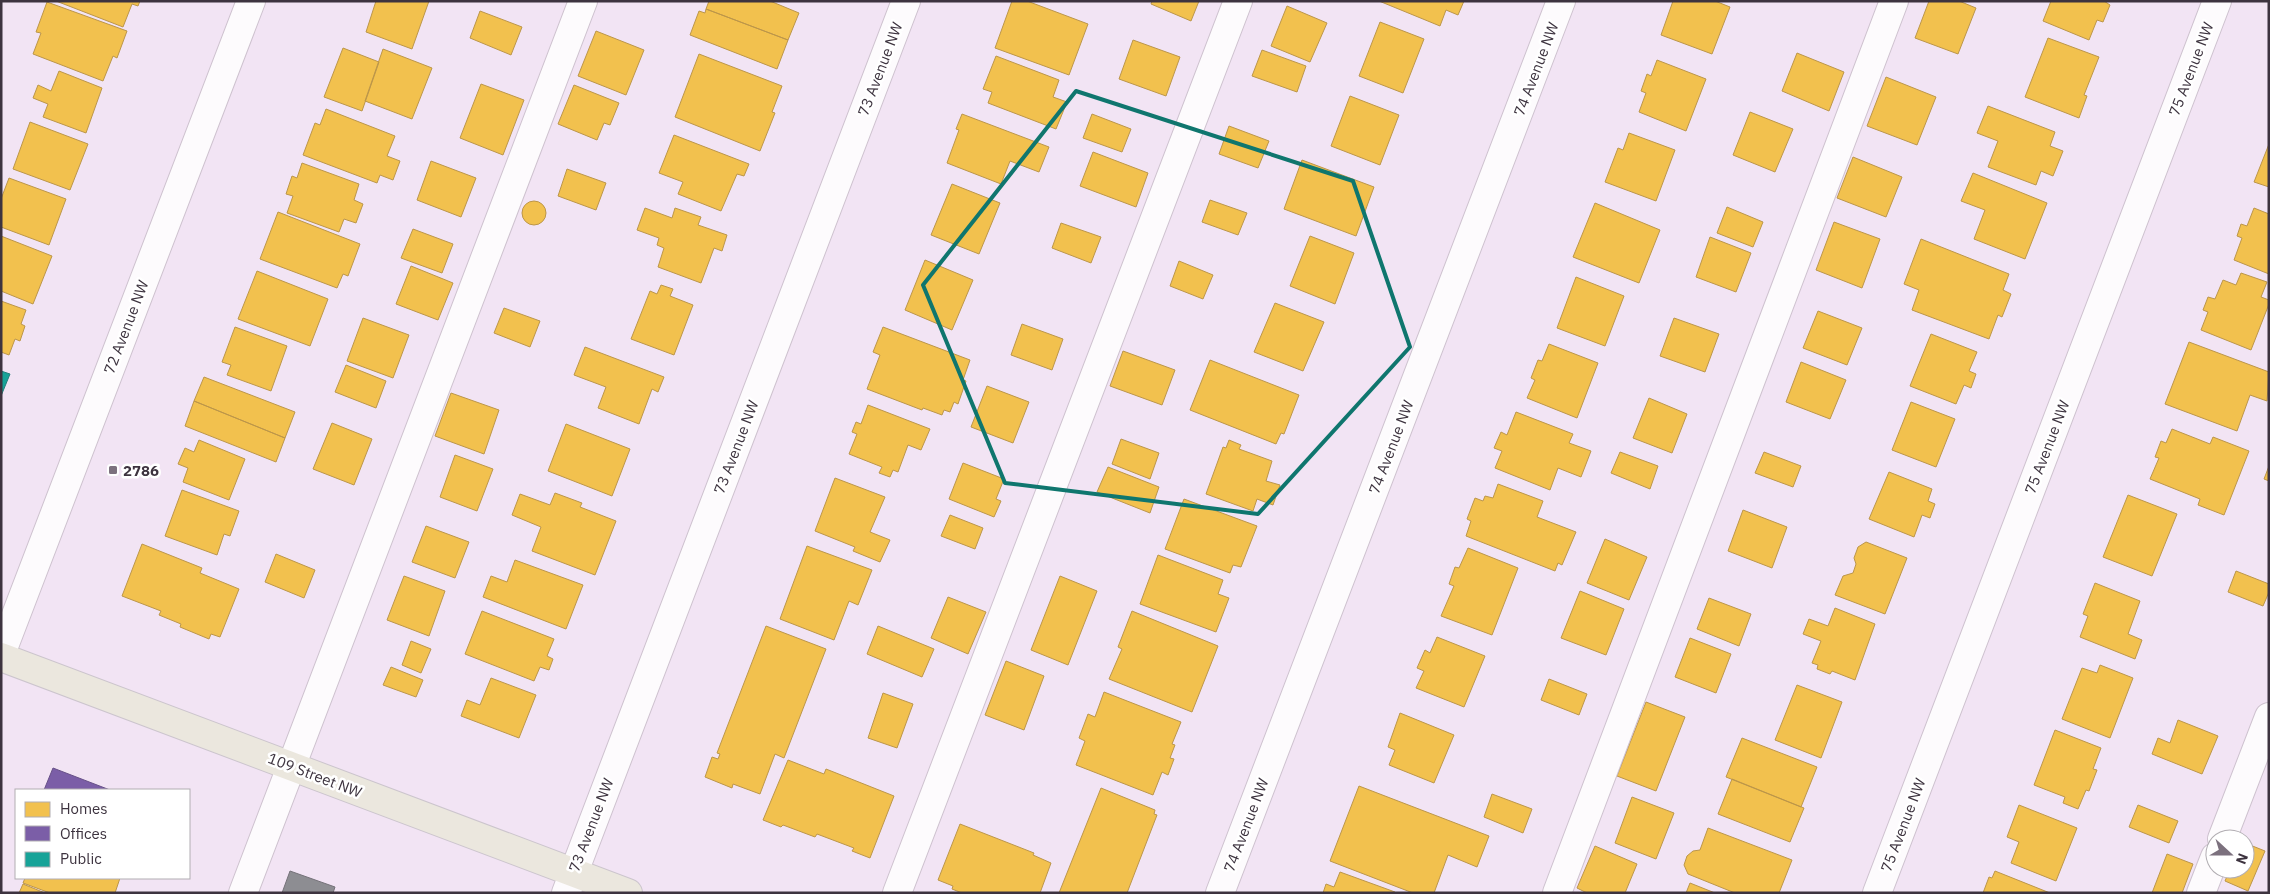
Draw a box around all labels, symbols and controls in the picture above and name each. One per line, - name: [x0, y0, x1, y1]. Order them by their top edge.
- street label: 73 Avenue NW: [853, 19, 907, 119]
- street label: 74 Avenue NW: [1509, 19, 1563, 119]
- street label: 75 Avenue NW: [2164, 19, 2218, 119]
- street label: 72 Avenue NW: [99, 277, 153, 377]
- street label: 73 Avenue NW: [709, 397, 763, 497]
- street label: 74 Avenue NW: [1364, 397, 1418, 497]
- street label: 75 Avenue NW: [2020, 397, 2074, 497]
- place label: 2786: [123, 461, 159, 480]
- marker: 2786: [107, 464, 119, 476]
- street label: 109 Street NW: [265, 748, 365, 802]
- street label: 73 Avenue NW: [564, 775, 618, 875]
- street label: 74 Avenue NW: [1219, 775, 1273, 875]
- street label: 75 Avenue NW: [1876, 775, 1930, 875]
- legend: [15, 789, 190, 879]
- text: Homes: [60, 799, 108, 818]
- text: Offices: [60, 824, 107, 843]
- north arrow: [2205, 829, 2255, 879]
- text: Public: [60, 849, 102, 868]
- text: N: [2232, 851, 2252, 867]

